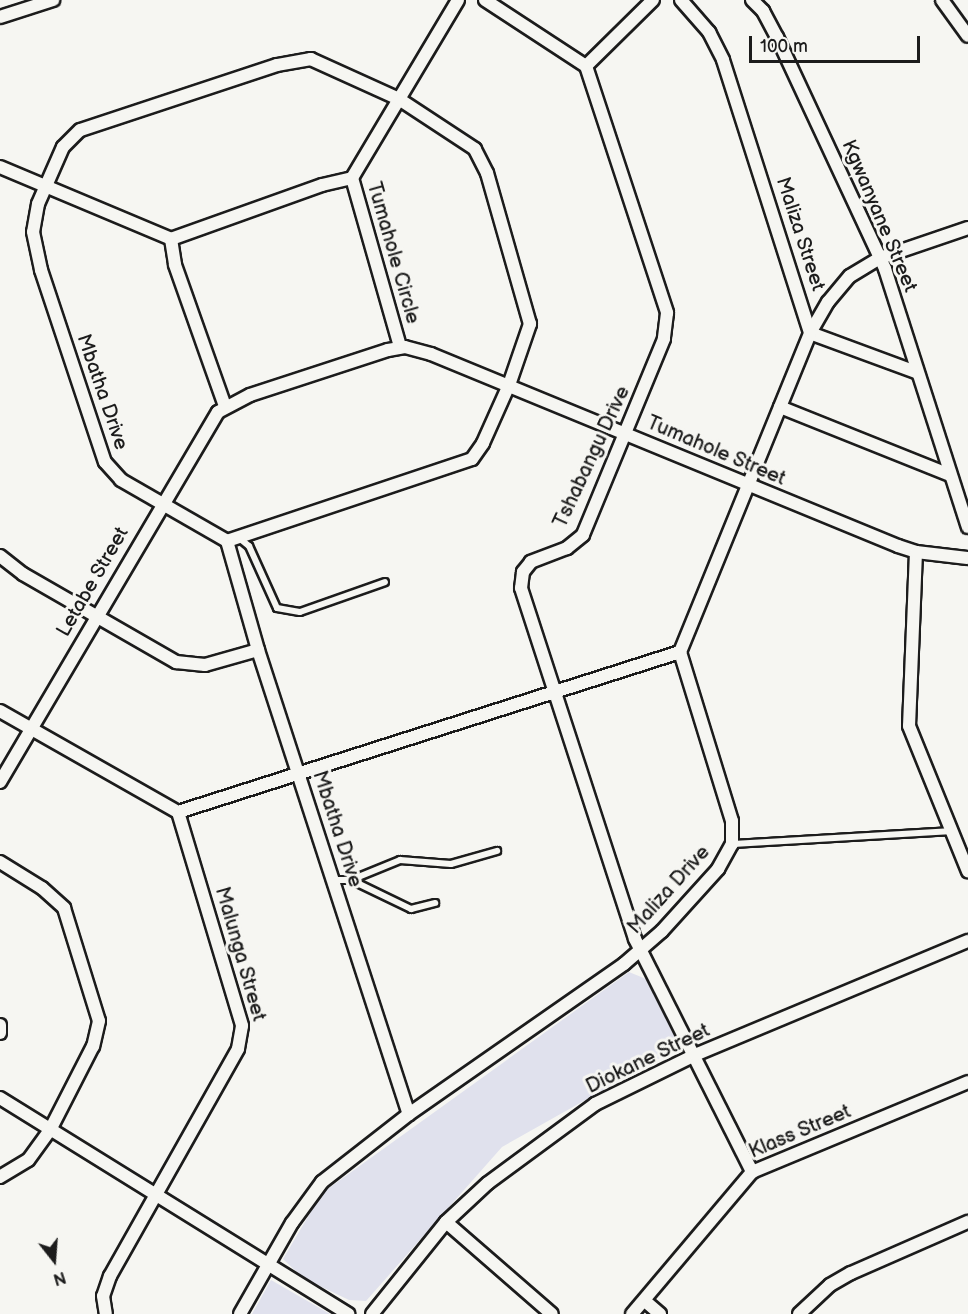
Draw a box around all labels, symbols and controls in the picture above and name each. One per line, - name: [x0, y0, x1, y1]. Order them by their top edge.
- scale bar: [752, 24, 923, 62]
- text: 100 m: [760, 36, 808, 57]
- street label: Kgwanyane Street: [836, 136, 922, 296]
- street label: Maliza Street: [770, 174, 830, 294]
- street label: Tumahole Circle: [361, 179, 425, 327]
- street label: Mbatha Drive: [71, 331, 133, 453]
- street label: Tshabangu Drive: [549, 382, 635, 532]
- street label: Tumahole Street: [643, 411, 789, 491]
- street label: Letabe Street: [52, 523, 134, 641]
- street label: Mbatha Drive: [307, 768, 367, 890]
- street label: Maliza Drive: [623, 841, 715, 939]
- street label: Malunga Street: [209, 884, 271, 1024]
- street label: Diokane Street: [582, 1019, 714, 1099]
- street label: Klass Street: [745, 1100, 855, 1164]
- north arrow: [24, 1230, 84, 1290]
- text: N: [51, 1267, 68, 1289]

